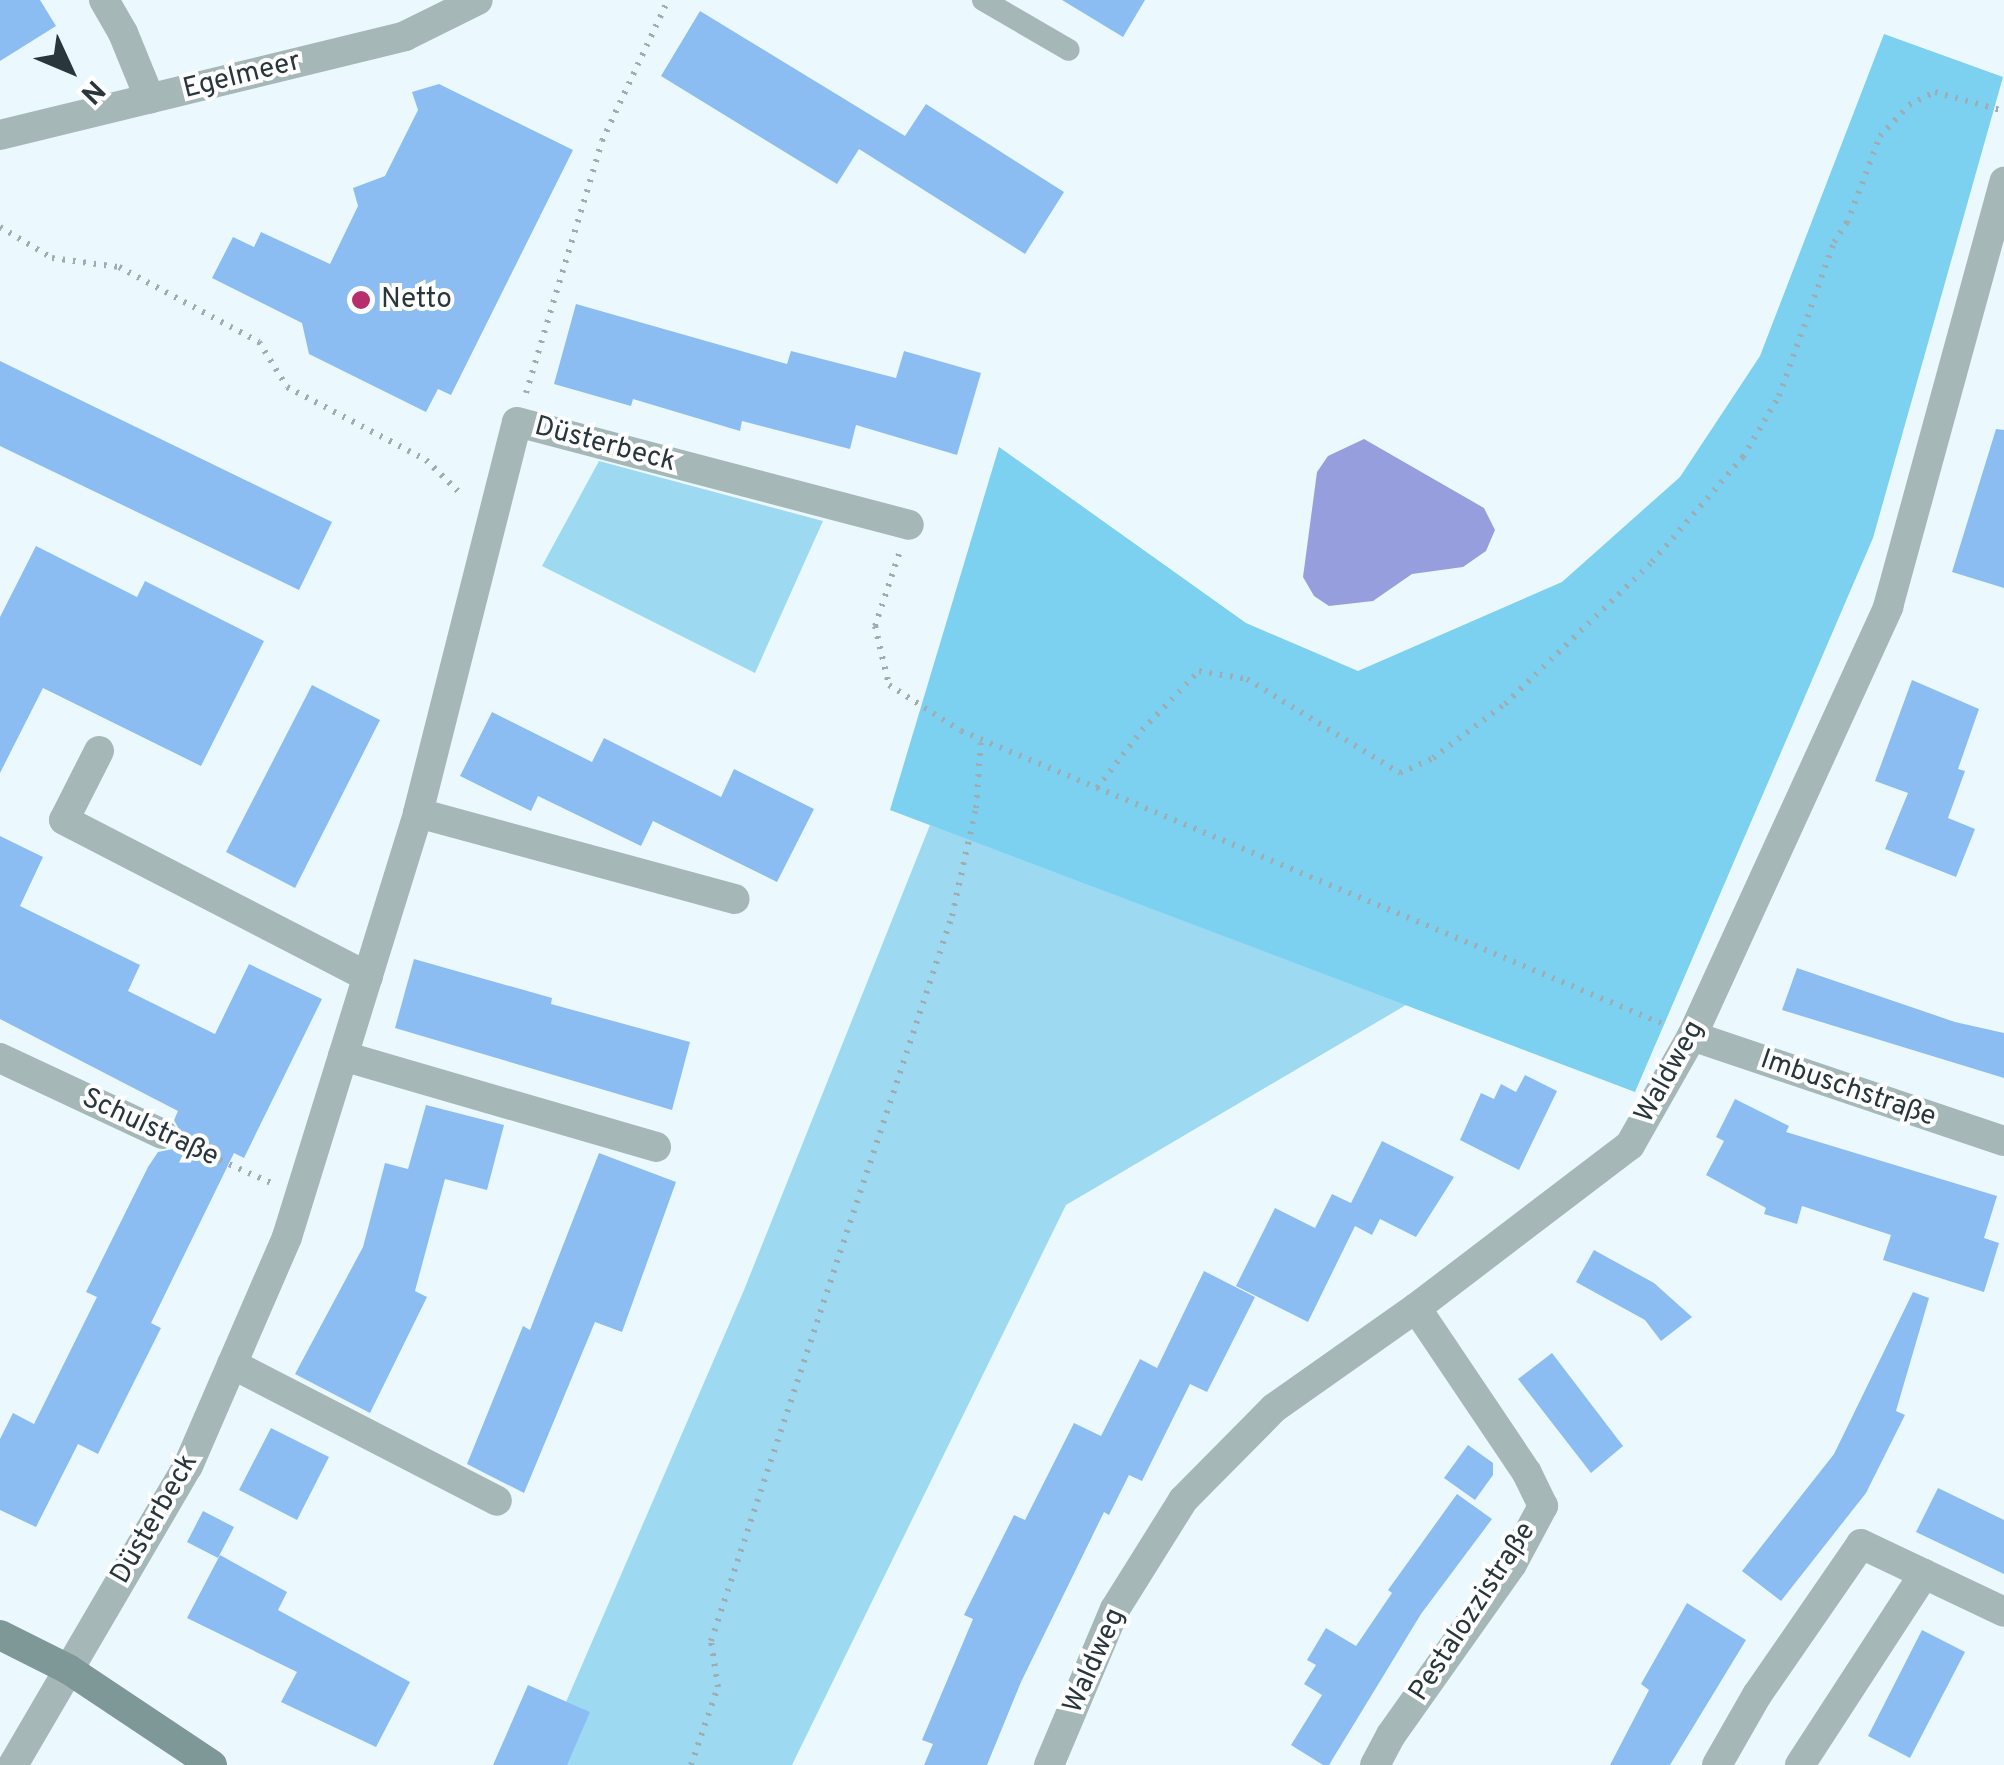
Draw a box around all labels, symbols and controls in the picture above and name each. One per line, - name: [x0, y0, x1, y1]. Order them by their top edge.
- north arrow: [20, 20, 120, 120]
- street label: Egelmeer: [180, 45, 304, 107]
- text: N: [72, 71, 112, 111]
- place label: Netto: [381, 283, 452, 317]
- marker: Netto: [350, 289, 372, 311]
- street label: Düsterbeck: [531, 410, 679, 480]
- street label: Waldweg: [1628, 1015, 1712, 1129]
- street label: Imbuschstraße: [1756, 1043, 1940, 1135]
- street label: Schulstraße: [76, 1082, 224, 1174]
- street label: Düsterbeck: [104, 1448, 206, 1590]
- street label: Pestalozzistraße: [1403, 1516, 1543, 1708]
- street label: Waldweg: [1057, 1603, 1133, 1719]

